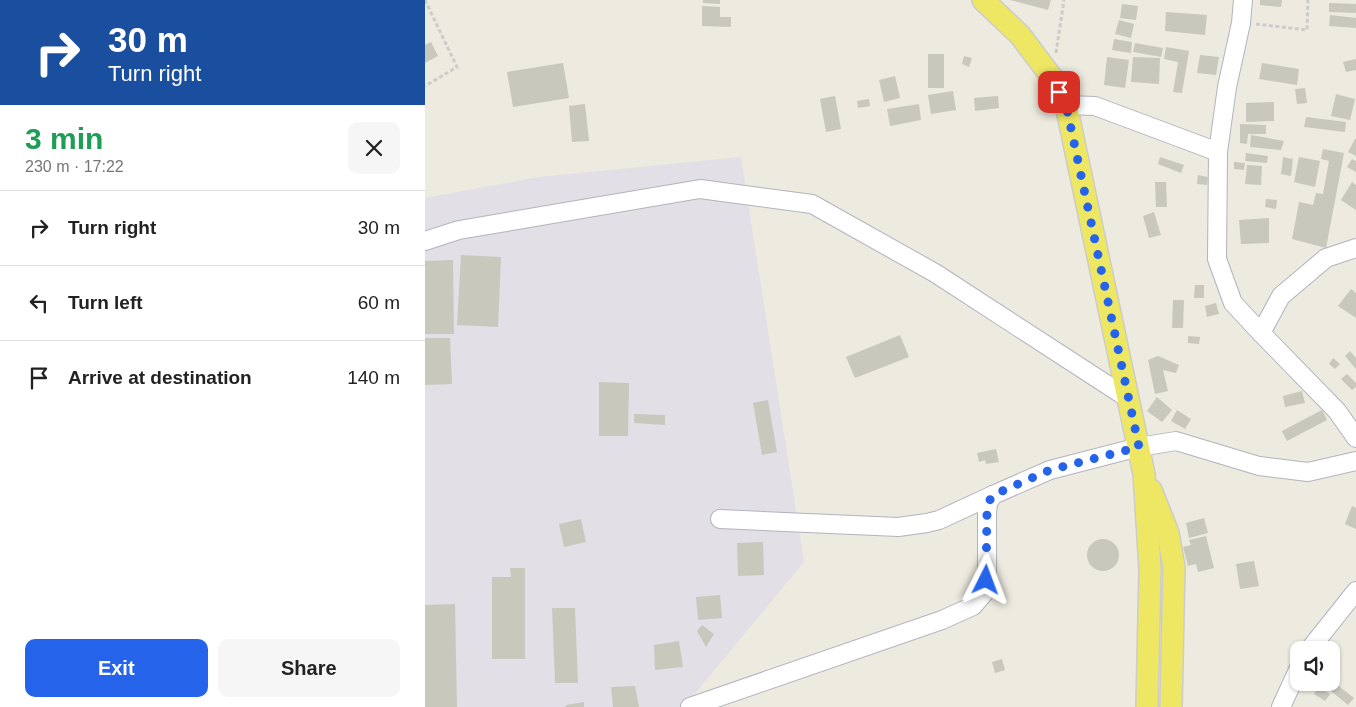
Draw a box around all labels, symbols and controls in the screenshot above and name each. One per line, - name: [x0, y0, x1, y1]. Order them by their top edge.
- icon: right: [25, 20, 90, 85]
- text: 30 m: [108, 20, 188, 59]
- text: Turn right: [108, 61, 201, 86]
- pin: [1038, 71, 1080, 113]
- icon: arrive: [1045, 78, 1073, 106]
- text: 3 min: [25, 122, 103, 155]
- button: close: [348, 122, 400, 174]
- text: 230 m · 17:22: [25, 158, 124, 175]
- icon: right: [25, 214, 53, 242]
- text: Turn right: [68, 217, 156, 238]
- text: 30 m: [358, 217, 400, 238]
- icon: left: [25, 289, 53, 317]
- text: Turn left: [68, 292, 143, 313]
- text: 60 m: [358, 292, 400, 313]
- icon: arrive: [25, 364, 53, 392]
- text: Arrive at destination: [68, 367, 252, 388]
- text: 140 m: [347, 367, 400, 388]
- position arrow: [959, 553, 1011, 605]
- button: Exit: [25, 639, 208, 697]
- button: Share: [218, 639, 400, 697]
- map controls: [1290, 641, 1340, 691]
- button: sound: [1290, 641, 1340, 691]

